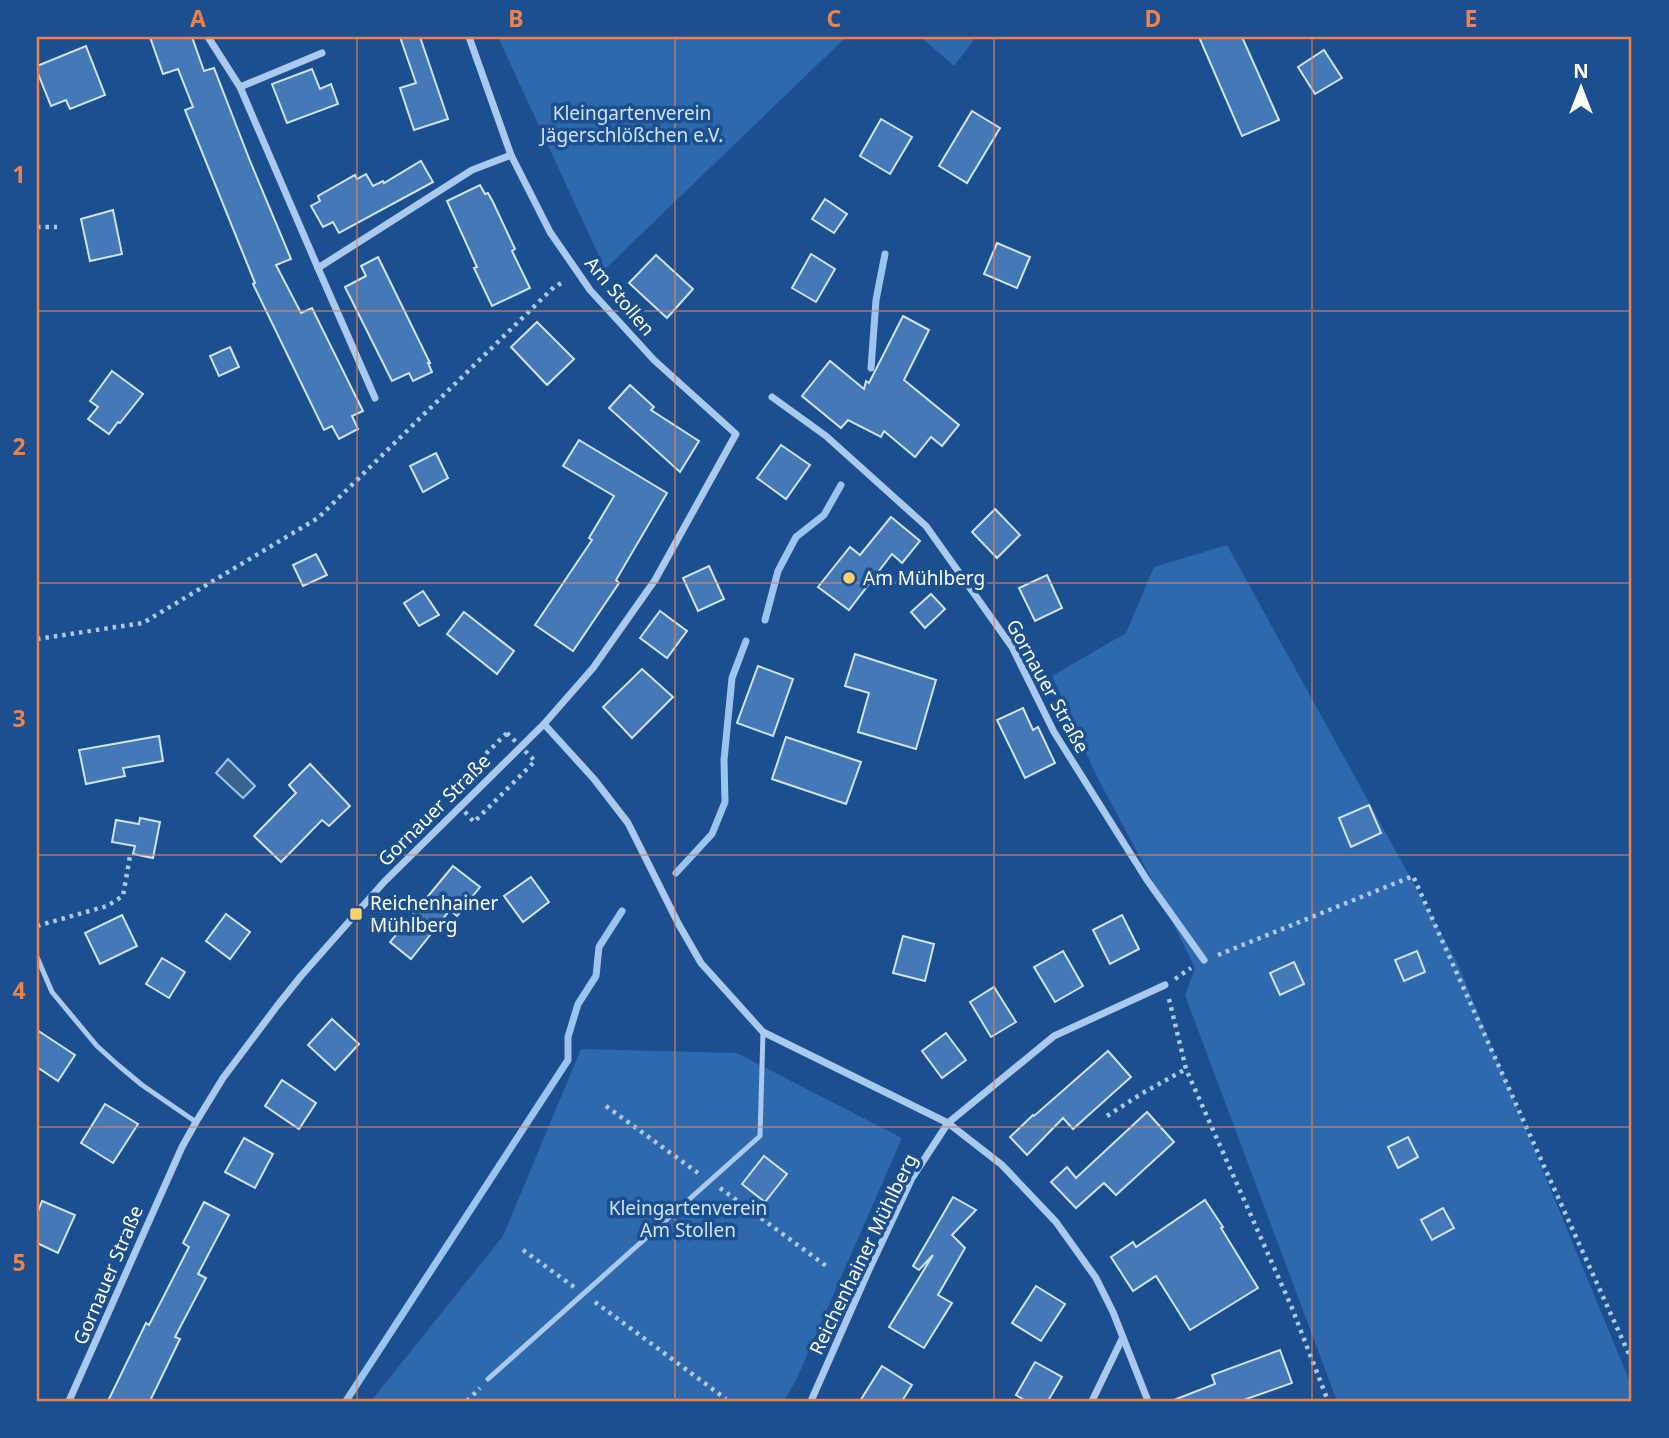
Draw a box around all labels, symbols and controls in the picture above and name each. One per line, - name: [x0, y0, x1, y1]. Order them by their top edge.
- text: A: [190, 2, 206, 34]
- text: B: [508, 2, 524, 34]
- text: C: [827, 2, 842, 34]
- text: D: [1145, 2, 1161, 34]
- text: E: [1465, 2, 1477, 34]
- north arrow: [1546, 52, 1616, 122]
- text: N: [1573, 58, 1589, 84]
- park label: Kleingartenverein Jägerschlößchen e.V.: [539, 100, 723, 148]
- text: 1: [12, 158, 26, 190]
- street label: Am Stollen: [579, 251, 661, 341]
- text: 2: [12, 430, 26, 462]
- place label: Am Mühlberg: [863, 565, 985, 591]
- marker: Am Mühlberg: [841, 570, 857, 586]
- street label: Gornauer Straße: [1001, 615, 1095, 757]
- text: 3: [12, 702, 26, 734]
- street label: Gornauer Straße: [372, 748, 496, 872]
- place label: Reichenhainer Mühlberg: [370, 890, 499, 938]
- marker: Reichenhainer Mühlberg: [348, 906, 364, 922]
- text: 4: [12, 974, 26, 1006]
- street label: Reichenhainer Mühlberg: [803, 1149, 923, 1359]
- park label: Kleingartenverein Am Stollen: [609, 1195, 767, 1243]
- street label: Gornauer Straße: [67, 1201, 149, 1349]
- text: 5: [12, 1246, 26, 1278]

